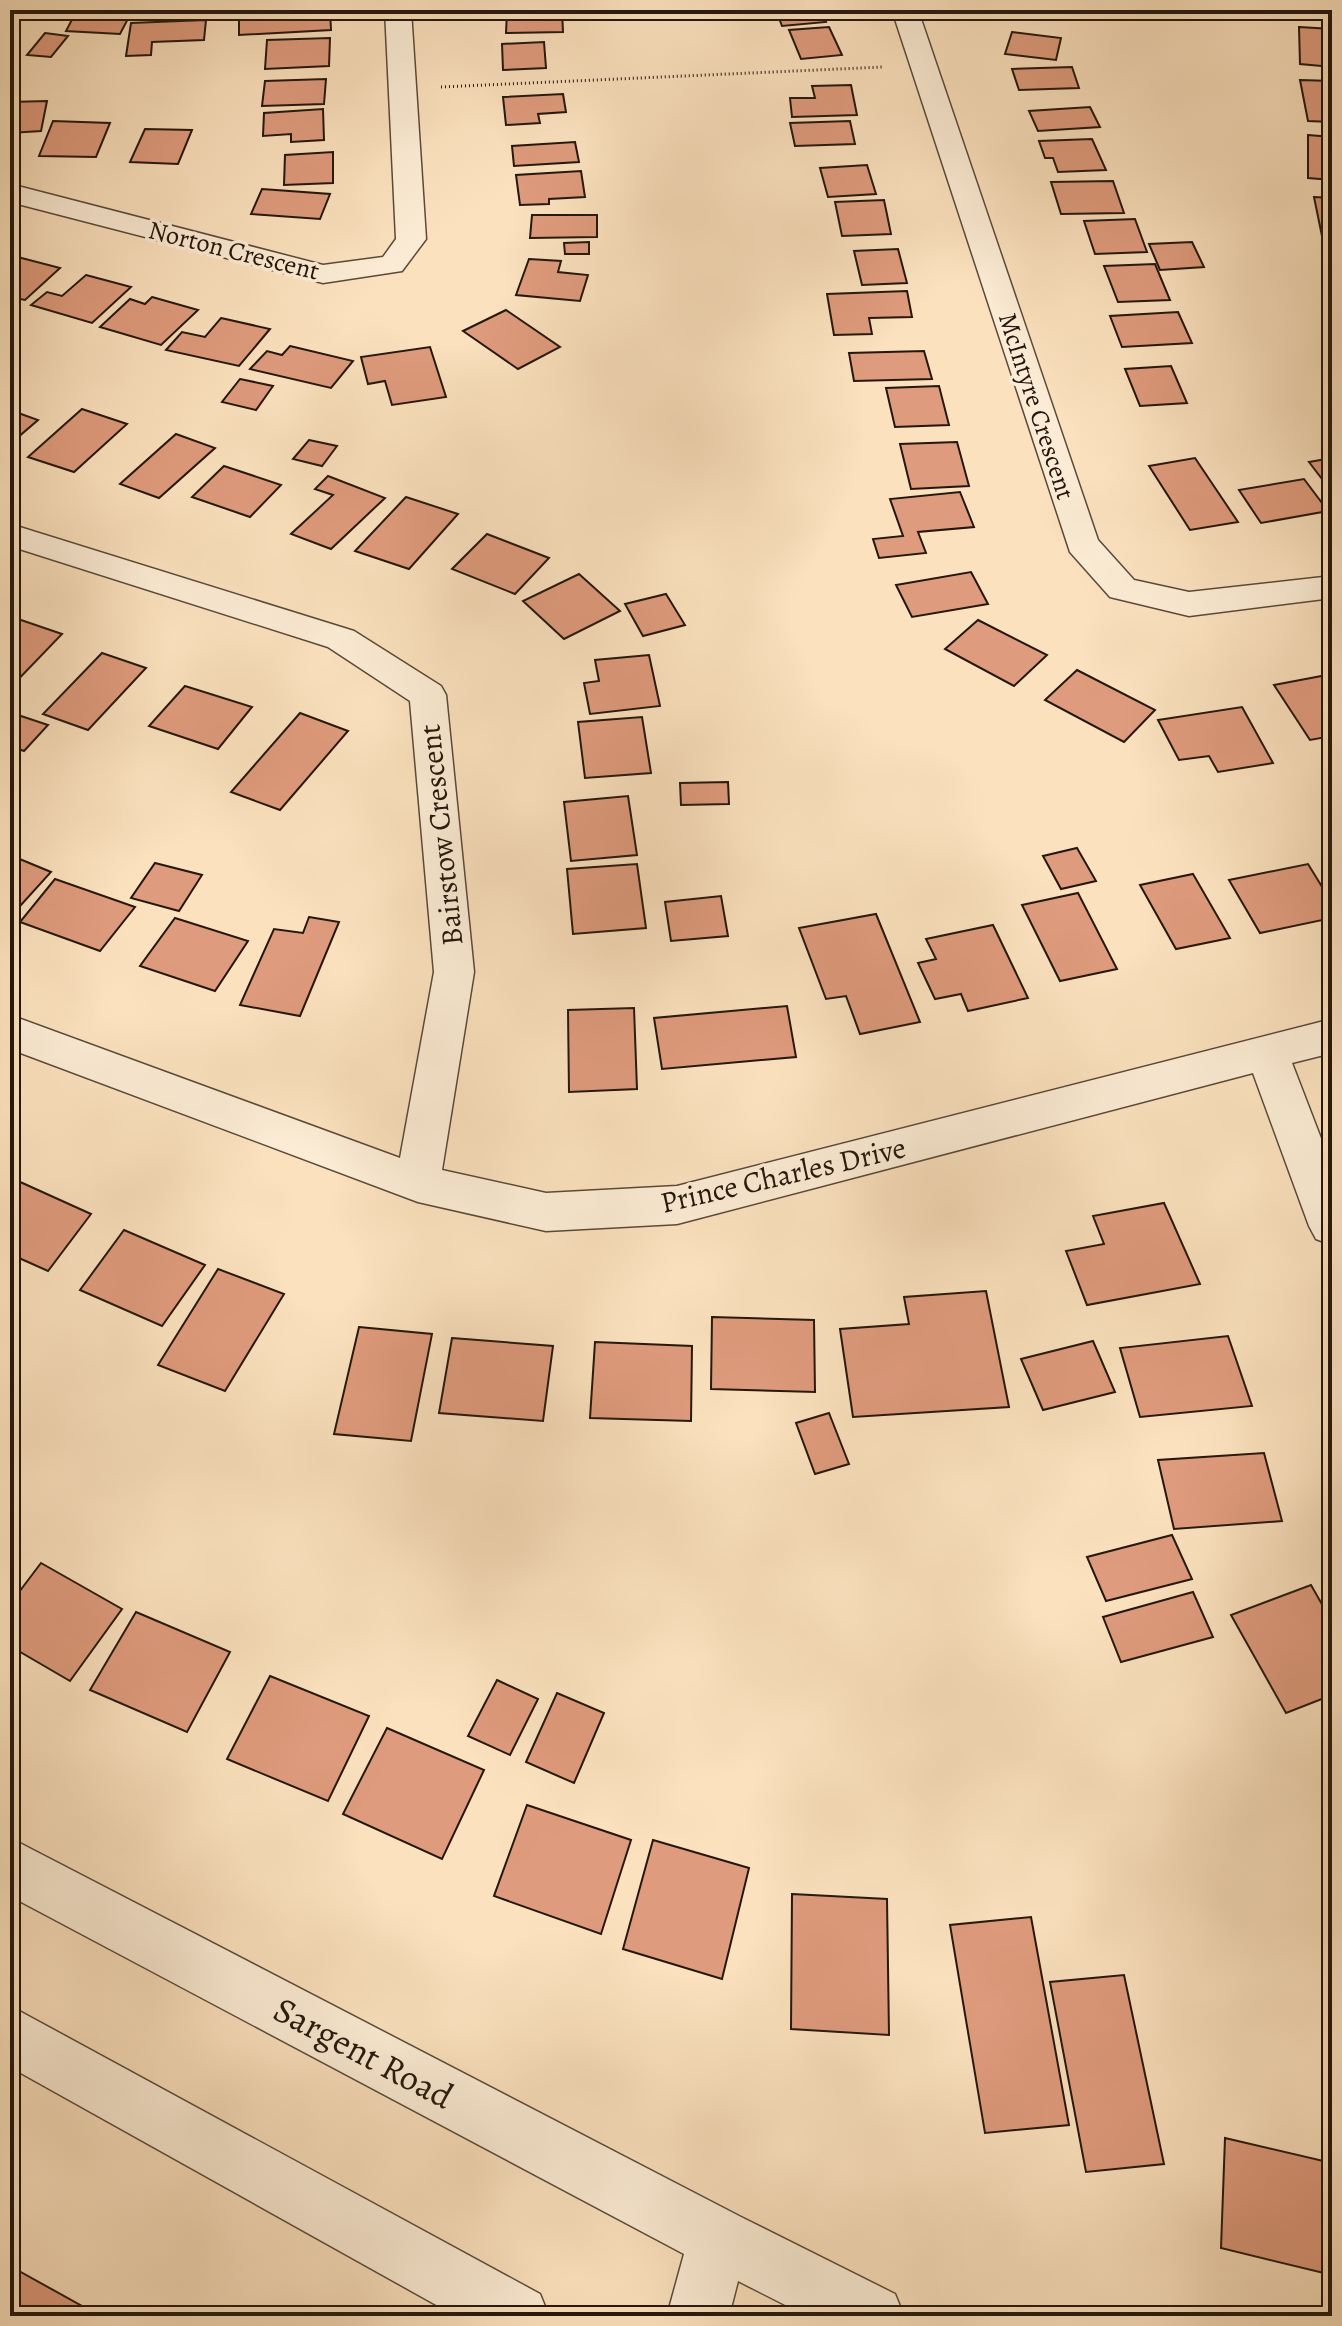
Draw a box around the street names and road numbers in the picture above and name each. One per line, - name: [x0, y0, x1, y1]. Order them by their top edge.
- street label: Norton Crescent: [145, 212, 323, 289]
- street label: McIntyre Crescent: [990, 308, 1083, 504]
- street label: Bairstow Crescent: [409, 722, 473, 948]
- street label: Prince Charles Drive: [656, 1127, 910, 1223]
- street label: Sargent Road: [265, 1985, 463, 2121]

